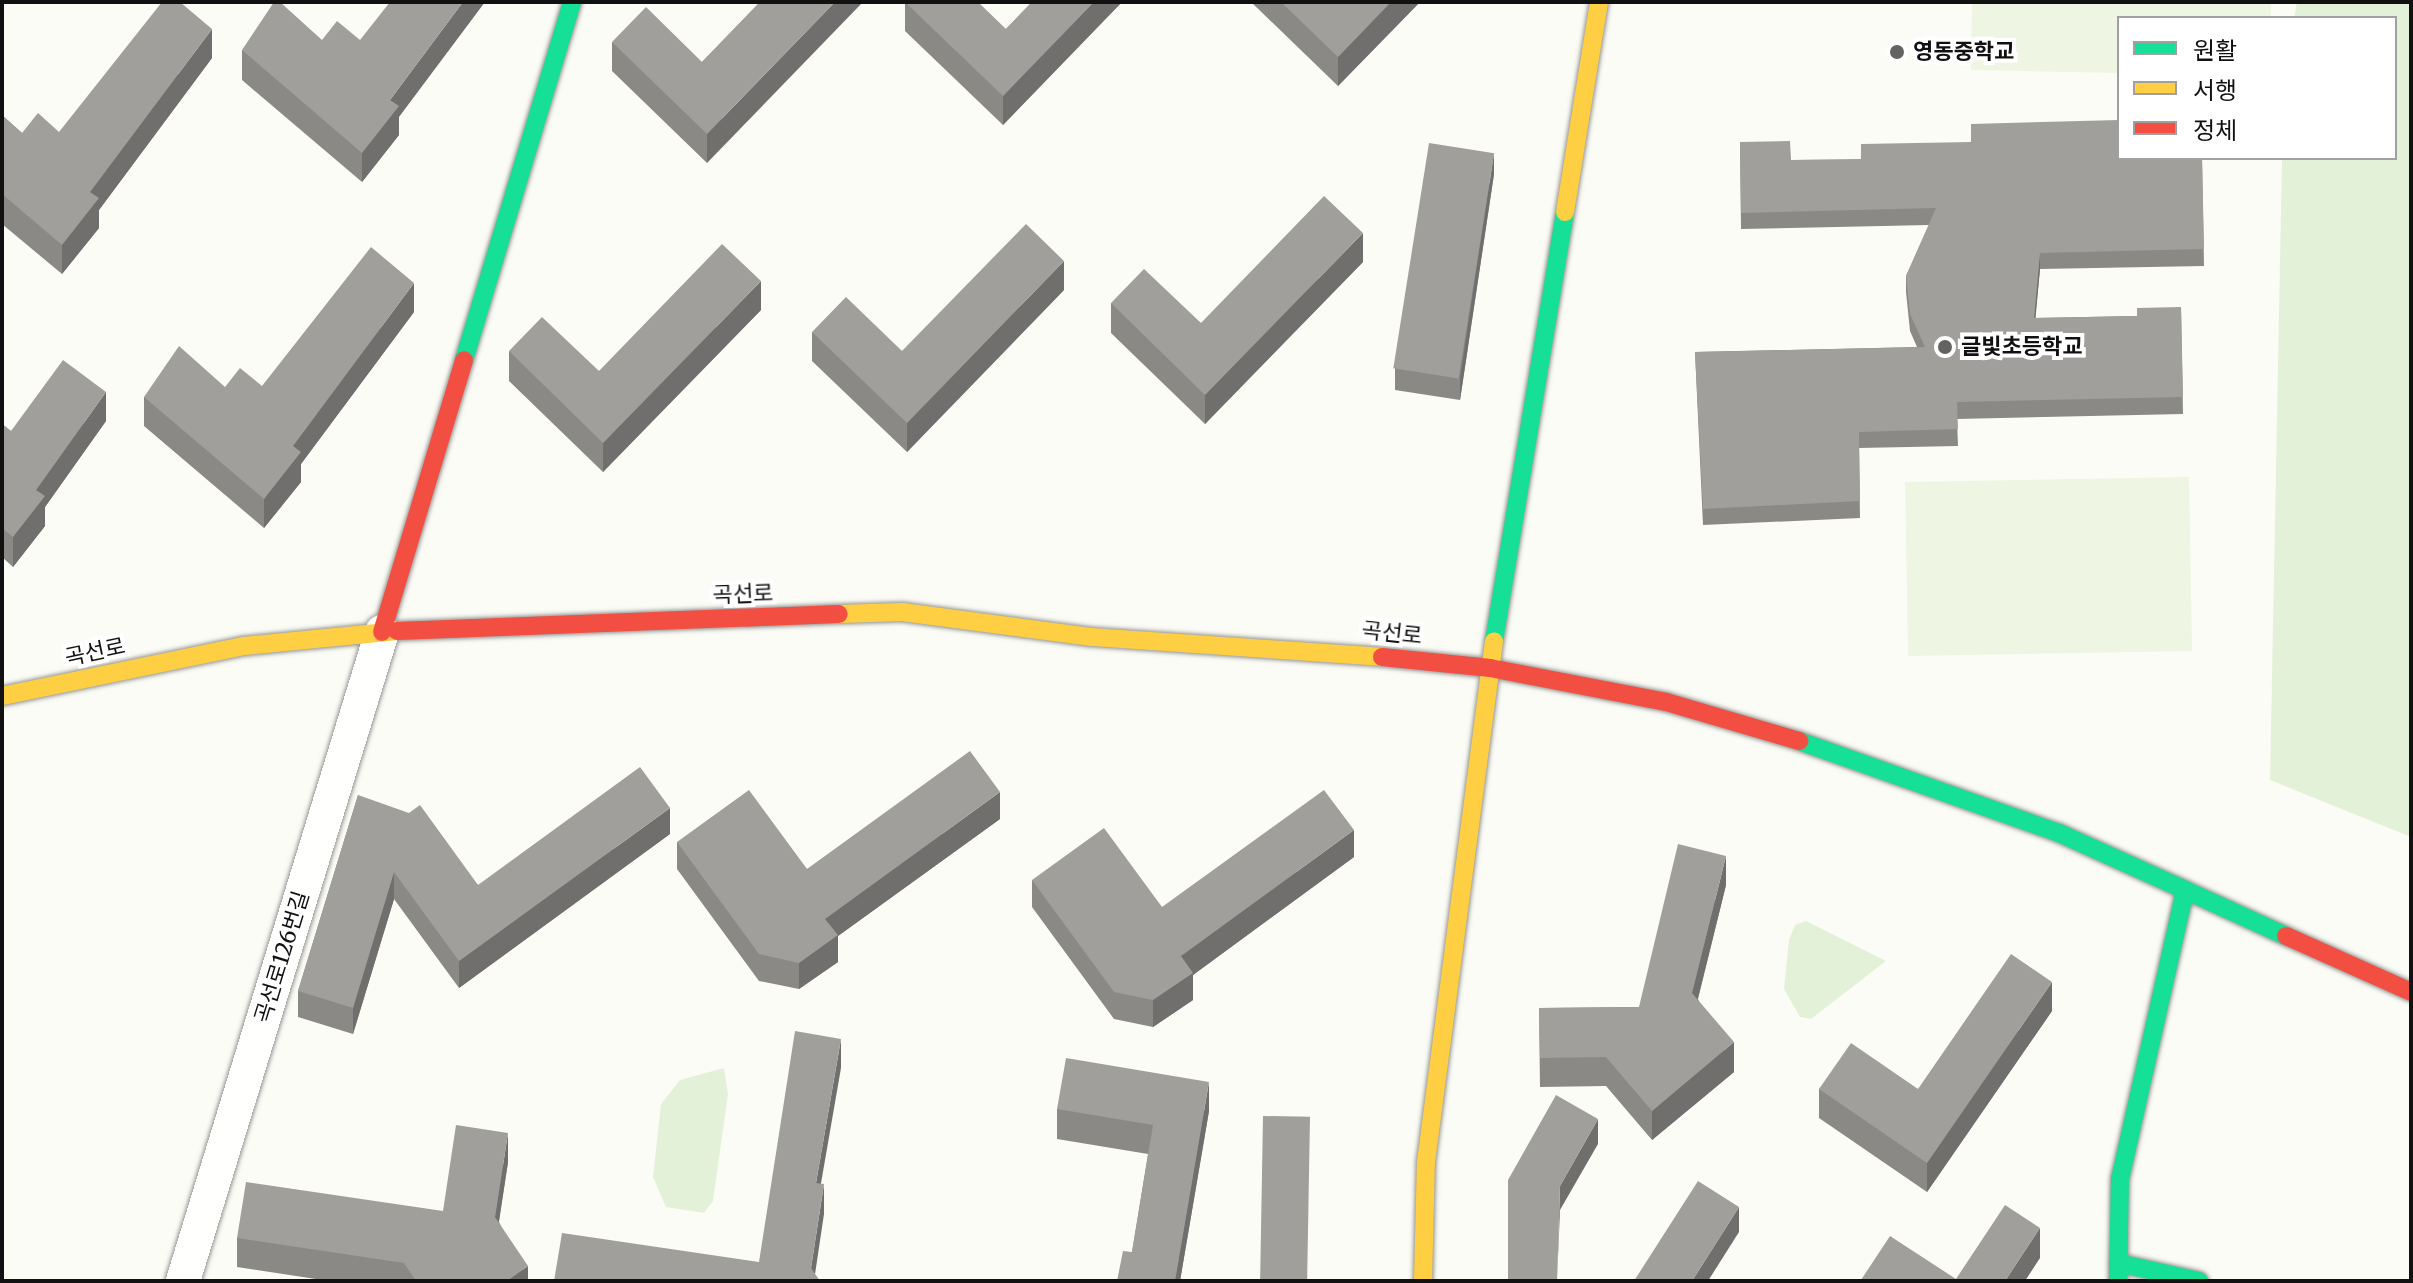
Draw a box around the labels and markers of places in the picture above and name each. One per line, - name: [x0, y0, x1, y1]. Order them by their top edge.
- place label: 영동중학교: [1913, 39, 2014, 65]
- marker: 영동중학교: [1888, 43, 1906, 61]
- place label: 글빛초등학교: [1961, 334, 2082, 360]
- marker: 글빛초등학교: [1936, 338, 1954, 356]

